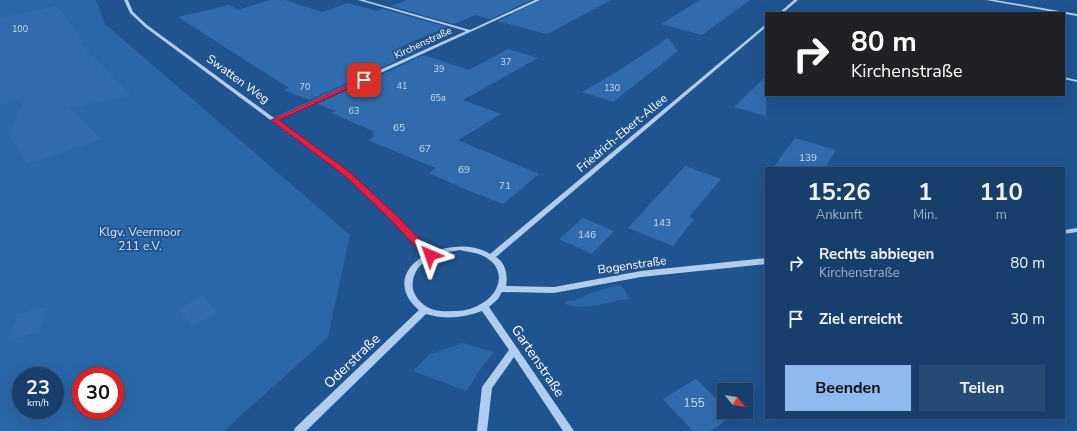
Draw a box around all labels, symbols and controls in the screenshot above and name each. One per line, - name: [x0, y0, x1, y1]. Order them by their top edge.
- house number: 100: [12, 23, 28, 35]
- text: 80 m: [851, 23, 917, 61]
- street label: Kirchenstraße: [392, 24, 454, 62]
- icon: right: [785, 28, 837, 80]
- street label: Swatten Weg: [203, 51, 273, 107]
- house number: 37: [501, 56, 511, 68]
- text: Kirchenstraße: [851, 59, 963, 83]
- pin: [347, 63, 381, 97]
- house number: 39: [434, 63, 444, 75]
- icon: arrive: [353, 69, 375, 91]
- house number: 41: [397, 80, 407, 92]
- house number: 70: [300, 81, 310, 93]
- house number: 130: [604, 82, 620, 94]
- street label: Friedrich-Ebert-Allee: [573, 90, 671, 176]
- house number: 65a: [430, 92, 446, 104]
- house number: 63: [349, 105, 359, 117]
- house number: 65: [393, 121, 405, 135]
- house number: 67: [419, 142, 431, 156]
- house number: 139: [799, 151, 817, 165]
- house number: 69: [458, 163, 470, 177]
- text: 15:26: [807, 176, 871, 208]
- text: 1: [918, 176, 932, 208]
- text: 110: [980, 176, 1023, 208]
- house number: 71: [499, 179, 511, 193]
- text: Ankunft: [816, 206, 862, 224]
- text: Min.: [913, 206, 937, 224]
- text: m: [996, 206, 1007, 224]
- house number: 143: [653, 216, 671, 230]
- park label: Klgv. Veermoor 211 e.V.: [99, 224, 182, 254]
- house number: 146: [578, 228, 596, 242]
- position arrow: [409, 234, 451, 276]
- text: Rechts abbiegen: [819, 244, 934, 264]
- street label: Bogenstraße: [597, 252, 667, 278]
- icon: right: [785, 252, 807, 274]
- text: 80 m: [1010, 253, 1045, 273]
- text: Kirchenstraße: [819, 264, 900, 282]
- icon: arrive: [785, 308, 807, 330]
- text: Ziel erreicht: [819, 309, 902, 329]
- text: 30 m: [1010, 309, 1045, 329]
- street label: Gartenstraße: [507, 321, 569, 401]
- street label: Oderstraße: [320, 329, 384, 393]
- button: Beenden: [785, 365, 911, 411]
- button: Teilen: [919, 365, 1045, 411]
- speed limit sign: 30: [72, 367, 124, 419]
- text: 23: [26, 374, 50, 401]
- north arrow: [717, 383, 753, 419]
- map controls: [717, 383, 753, 419]
- house number: 155: [683, 395, 705, 411]
- text: km/h: [27, 396, 49, 410]

